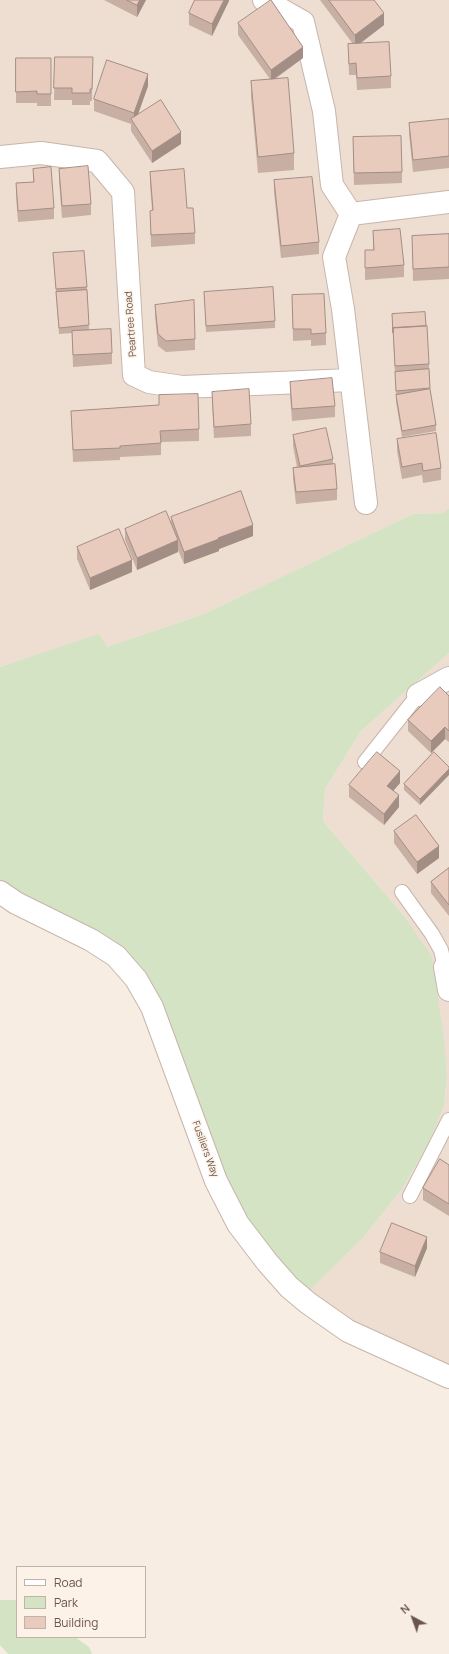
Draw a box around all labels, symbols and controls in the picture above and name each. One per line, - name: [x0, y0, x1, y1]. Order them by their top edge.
- street label: Peartree Road: [123, 291, 139, 357]
- street label: Fusiliers Way: [189, 1119, 221, 1179]
- legend: [16, 1566, 146, 1638]
- text: Road: [54, 1574, 82, 1591]
- text: Park: [54, 1594, 78, 1611]
- north arrow: [393, 1598, 433, 1638]
- text: N: [397, 1600, 413, 1617]
- text: Building: [54, 1614, 98, 1631]

